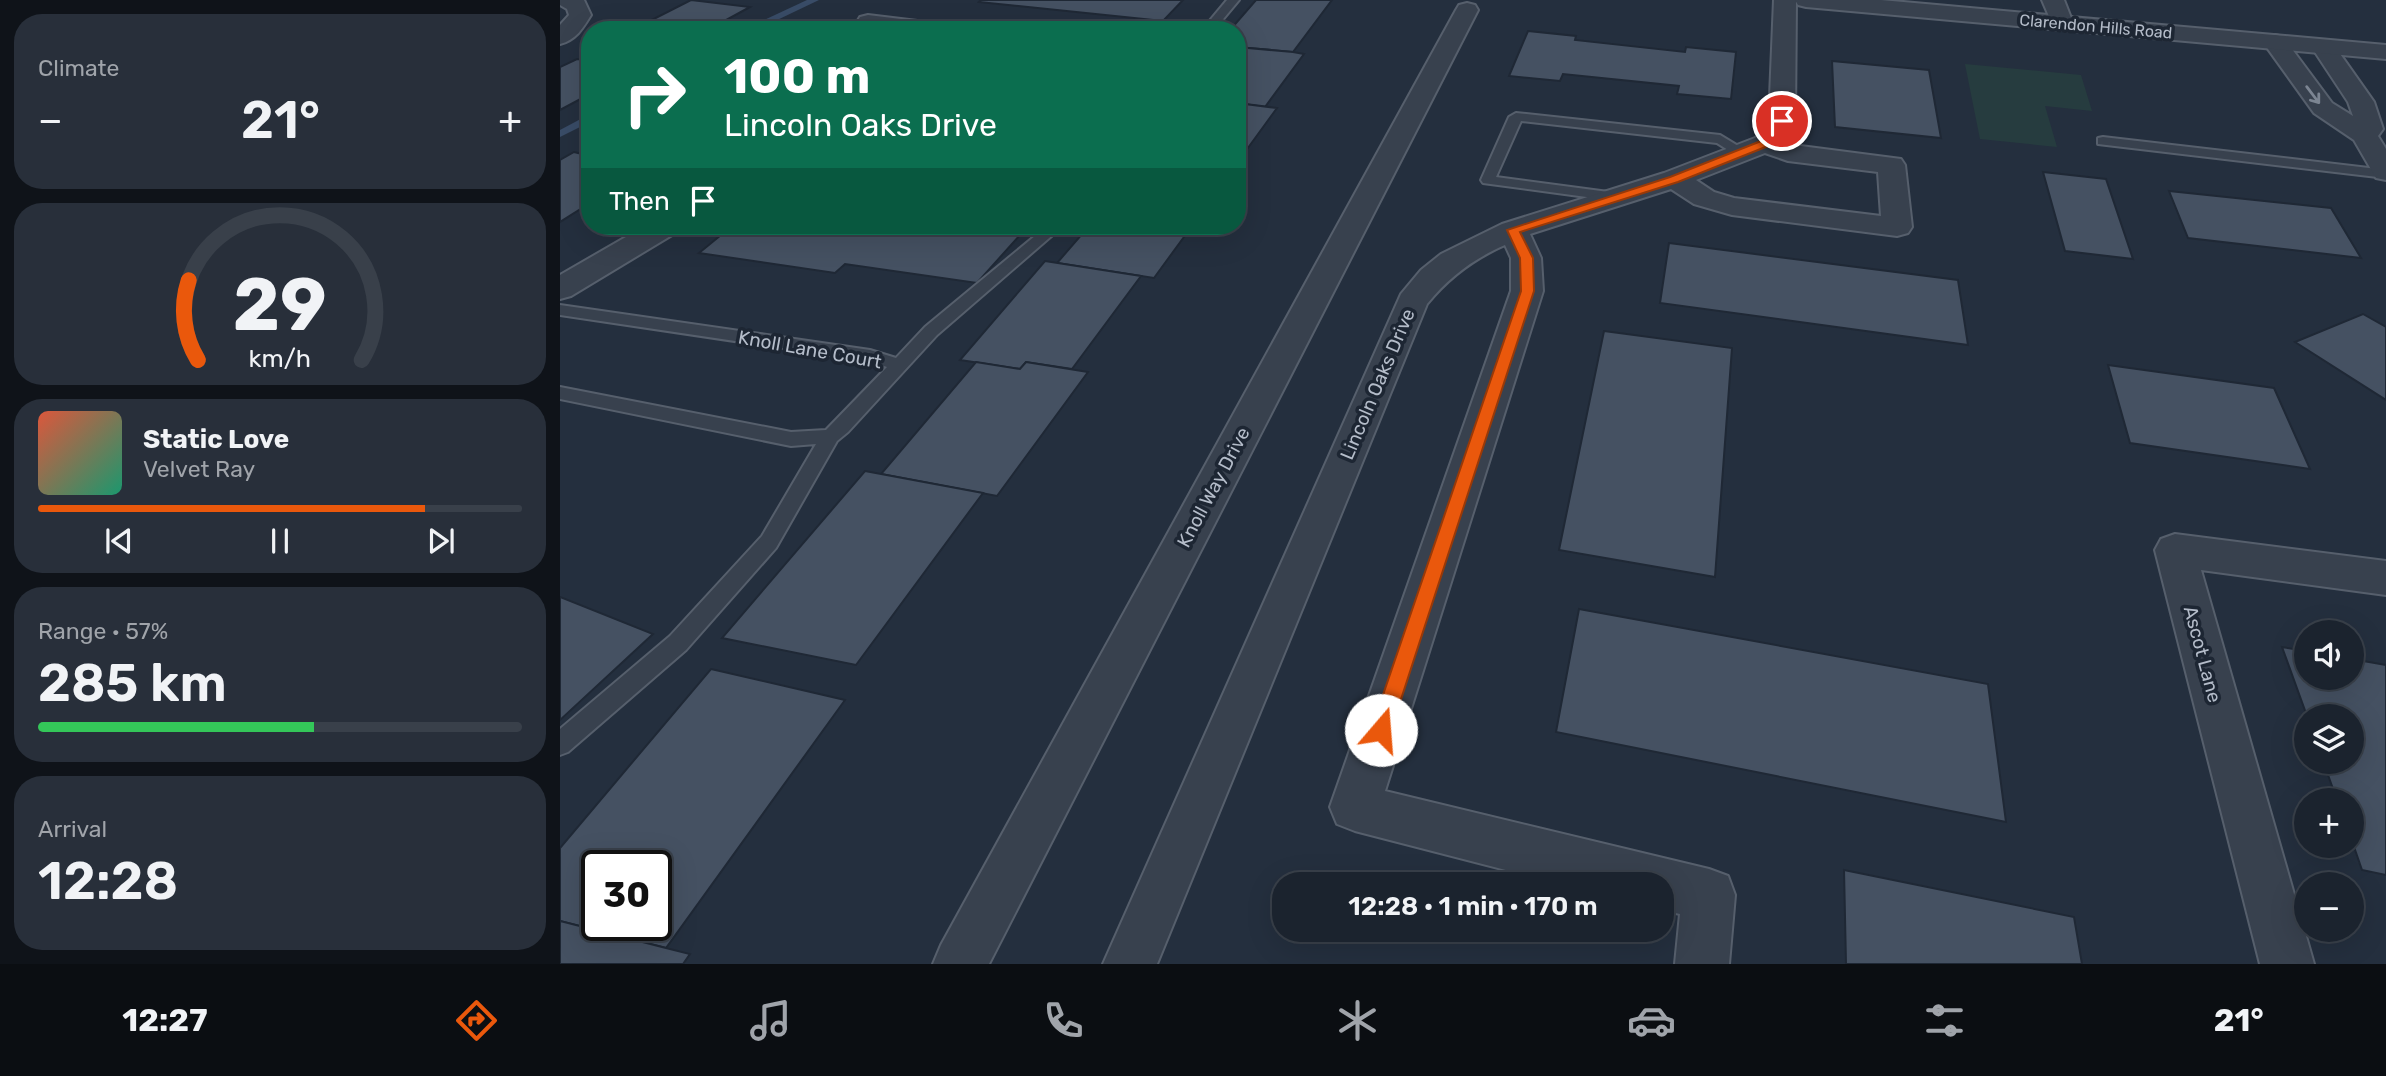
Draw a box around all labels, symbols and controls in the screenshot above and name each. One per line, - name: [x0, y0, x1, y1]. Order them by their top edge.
- street label: Clarendon Hills Road: [2019, 10, 2173, 43]
- text: 100 m: [724, 47, 870, 105]
- icon: right: [609, 49, 700, 140]
- text: Climate: [38, 54, 119, 82]
- one-way arrow: [2306, 85, 2320, 104]
- text: 21°: [241, 89, 320, 151]
- pin: [1752, 91, 1812, 151]
- text: −: [38, 97, 63, 143]
- text: +: [498, 97, 522, 143]
- icon: arrive: [1763, 102, 1801, 140]
- text: Lincoln Oaks Drive: [724, 106, 997, 144]
- icon: arrive: [684, 182, 722, 220]
- text: Then: [609, 186, 670, 217]
- text: 29: [233, 262, 327, 348]
- street label: Lincoln Oaks Drive: [1335, 305, 1420, 463]
- street label: Knoll Lane Court: [736, 326, 884, 374]
- text: km/h: [249, 343, 311, 372]
- street label: Knoll Way Drive: [1172, 423, 1255, 551]
- text: Static Love: [143, 424, 289, 455]
- text: Velvet Ray: [143, 455, 255, 483]
- icon: previous: [100, 522, 138, 560]
- icon: pause: [261, 522, 299, 560]
- icon: next: [422, 522, 460, 560]
- street label: Ascot Lane: [2179, 603, 2226, 705]
- text: Range · 57%: [38, 617, 168, 645]
- map controls: [2294, 620, 2364, 942]
- button: sound: [2294, 620, 2364, 690]
- text: 285 km: [38, 652, 227, 714]
- position arrow: [1344, 693, 1418, 767]
- button: layers: [2294, 704, 2364, 774]
- button: +: [2294, 788, 2364, 858]
- text: Arrival: [38, 815, 107, 843]
- text: 12:28: [38, 850, 178, 912]
- speed limit sign: 30: [581, 850, 672, 941]
- button: −: [2294, 872, 2364, 942]
- text: 12:28 · 1 min · 170 m: [1348, 891, 1598, 922]
- icon: directions: [452, 996, 501, 1045]
- icon: music: [746, 996, 795, 1045]
- icon: phone: [1039, 996, 1088, 1045]
- icon: climate: [1333, 996, 1382, 1045]
- icon: car: [1627, 996, 1676, 1045]
- icon: filters: [1920, 996, 1969, 1045]
- text: 12:27: [122, 1001, 207, 1039]
- text: 21°: [2214, 1001, 2264, 1039]

